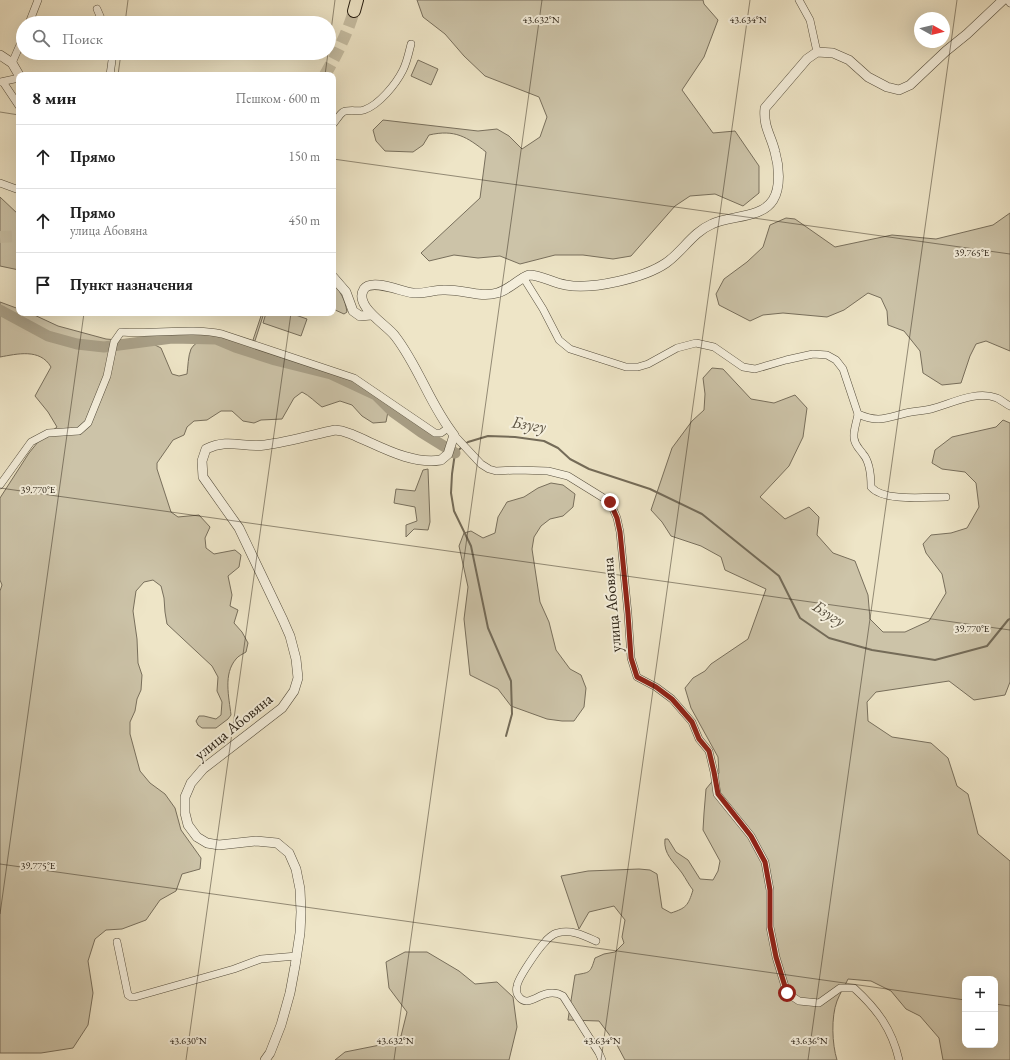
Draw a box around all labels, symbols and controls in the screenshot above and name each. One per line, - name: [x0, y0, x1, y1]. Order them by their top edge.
- north arrow: [914, 12, 950, 48]
- text: 43.632°N: [522, 13, 560, 26]
- text: 43.634°N: [729, 13, 767, 26]
- search box: [16, 16, 336, 60]
- icon: search: [30, 27, 52, 49]
- text: Поиск: [62, 29, 103, 48]
- text: 8 мин: [32, 87, 76, 109]
- text: Пешком · 600 m: [236, 90, 320, 107]
- icon: ahead: [32, 146, 54, 168]
- text: Прямо: [70, 147, 115, 166]
- text: 150 m: [289, 148, 320, 165]
- text: Прямо: [70, 203, 115, 222]
- icon: ahead: [32, 210, 54, 232]
- text: 450 m: [289, 212, 320, 229]
- text: улица Абовяна: [70, 222, 147, 239]
- text: 39.765°E: [955, 246, 990, 259]
- icon: arrive: [32, 274, 54, 296]
- text: Пункт назначения: [70, 275, 193, 294]
- water label: Бзугу: [509, 410, 548, 438]
- text: 39.770°E: [21, 483, 56, 496]
- route end: [601, 493, 619, 511]
- street label: улица Абовяна: [597, 556, 626, 653]
- water label: Бзугу: [808, 594, 850, 632]
- text: 39.770°E: [955, 622, 990, 635]
- street label: улица Абовяна: [190, 688, 277, 765]
- text: 39.775°E: [21, 859, 56, 872]
- map controls: [962, 976, 998, 1048]
- button: +: [962, 976, 998, 1012]
- route start: [778, 984, 796, 1002]
- button: −: [962, 1012, 998, 1048]
- text: 43.630°N: [169, 1034, 207, 1047]
- text: 43.632°N: [376, 1034, 414, 1047]
- text: 43.634°N: [583, 1034, 621, 1047]
- text: 43.636°N: [790, 1034, 828, 1047]

